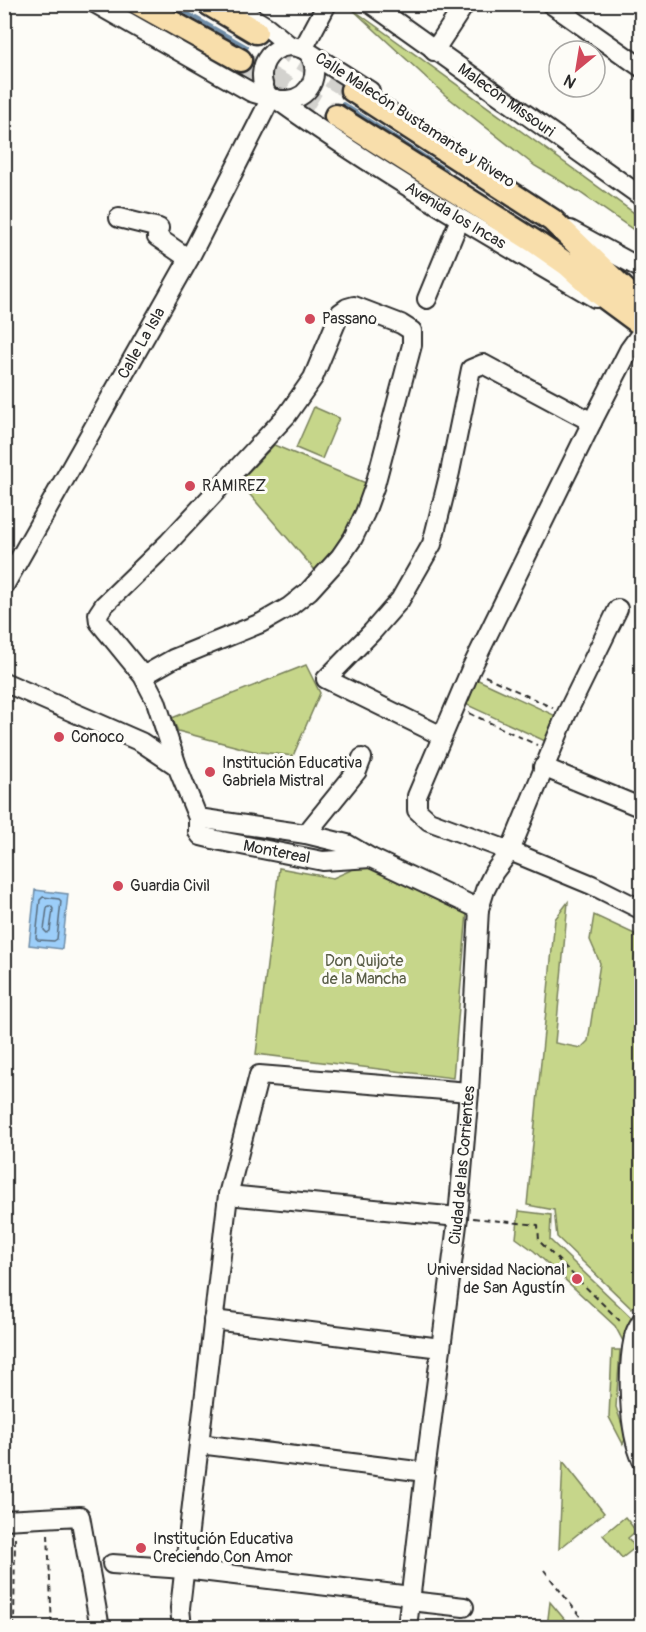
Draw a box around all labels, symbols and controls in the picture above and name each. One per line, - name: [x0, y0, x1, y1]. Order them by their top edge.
- north arrow: [547, 39, 607, 99]
- street label: Calle Malecón Bustamante y Rivero: [311, 48, 519, 192]
- street label: Malecón Missouri: [454, 59, 559, 142]
- text: N: [560, 70, 580, 92]
- street label: Avenida los Incas: [401, 177, 510, 254]
- street label: Calle La Isla: [113, 304, 170, 383]
- place label: Passano: [322, 309, 377, 329]
- marker: Passano: [303, 312, 317, 326]
- place label: RAMIREZ: [202, 476, 266, 496]
- marker: RAMIREZ: [183, 479, 197, 493]
- place label: Conoco: [71, 727, 124, 747]
- marker: Conoco: [52, 730, 66, 744]
- place label: Institución Educativa Gabriela Mistral: [222, 753, 362, 791]
- marker: Institución Educativa Gabriela Mistral: [203, 765, 217, 779]
- street label: Montereal: [242, 836, 312, 868]
- place label: Guardia Civil: [130, 876, 210, 896]
- marker: Guardia Civil: [111, 879, 125, 893]
- park label: Don Quijote de la Mancha: [322, 951, 406, 989]
- street label: Ciudad de las Corrientes: [445, 1085, 479, 1246]
- place label: Universidad Nacional de San Agustín: [427, 1260, 565, 1298]
- marker: Universidad Nacional de San Agustín: [570, 1272, 584, 1286]
- place label: Institución Educativa Creciendo Con Amor: [153, 1529, 293, 1567]
- marker: Institución Educativa Creciendo Con Amor: [134, 1541, 148, 1555]

